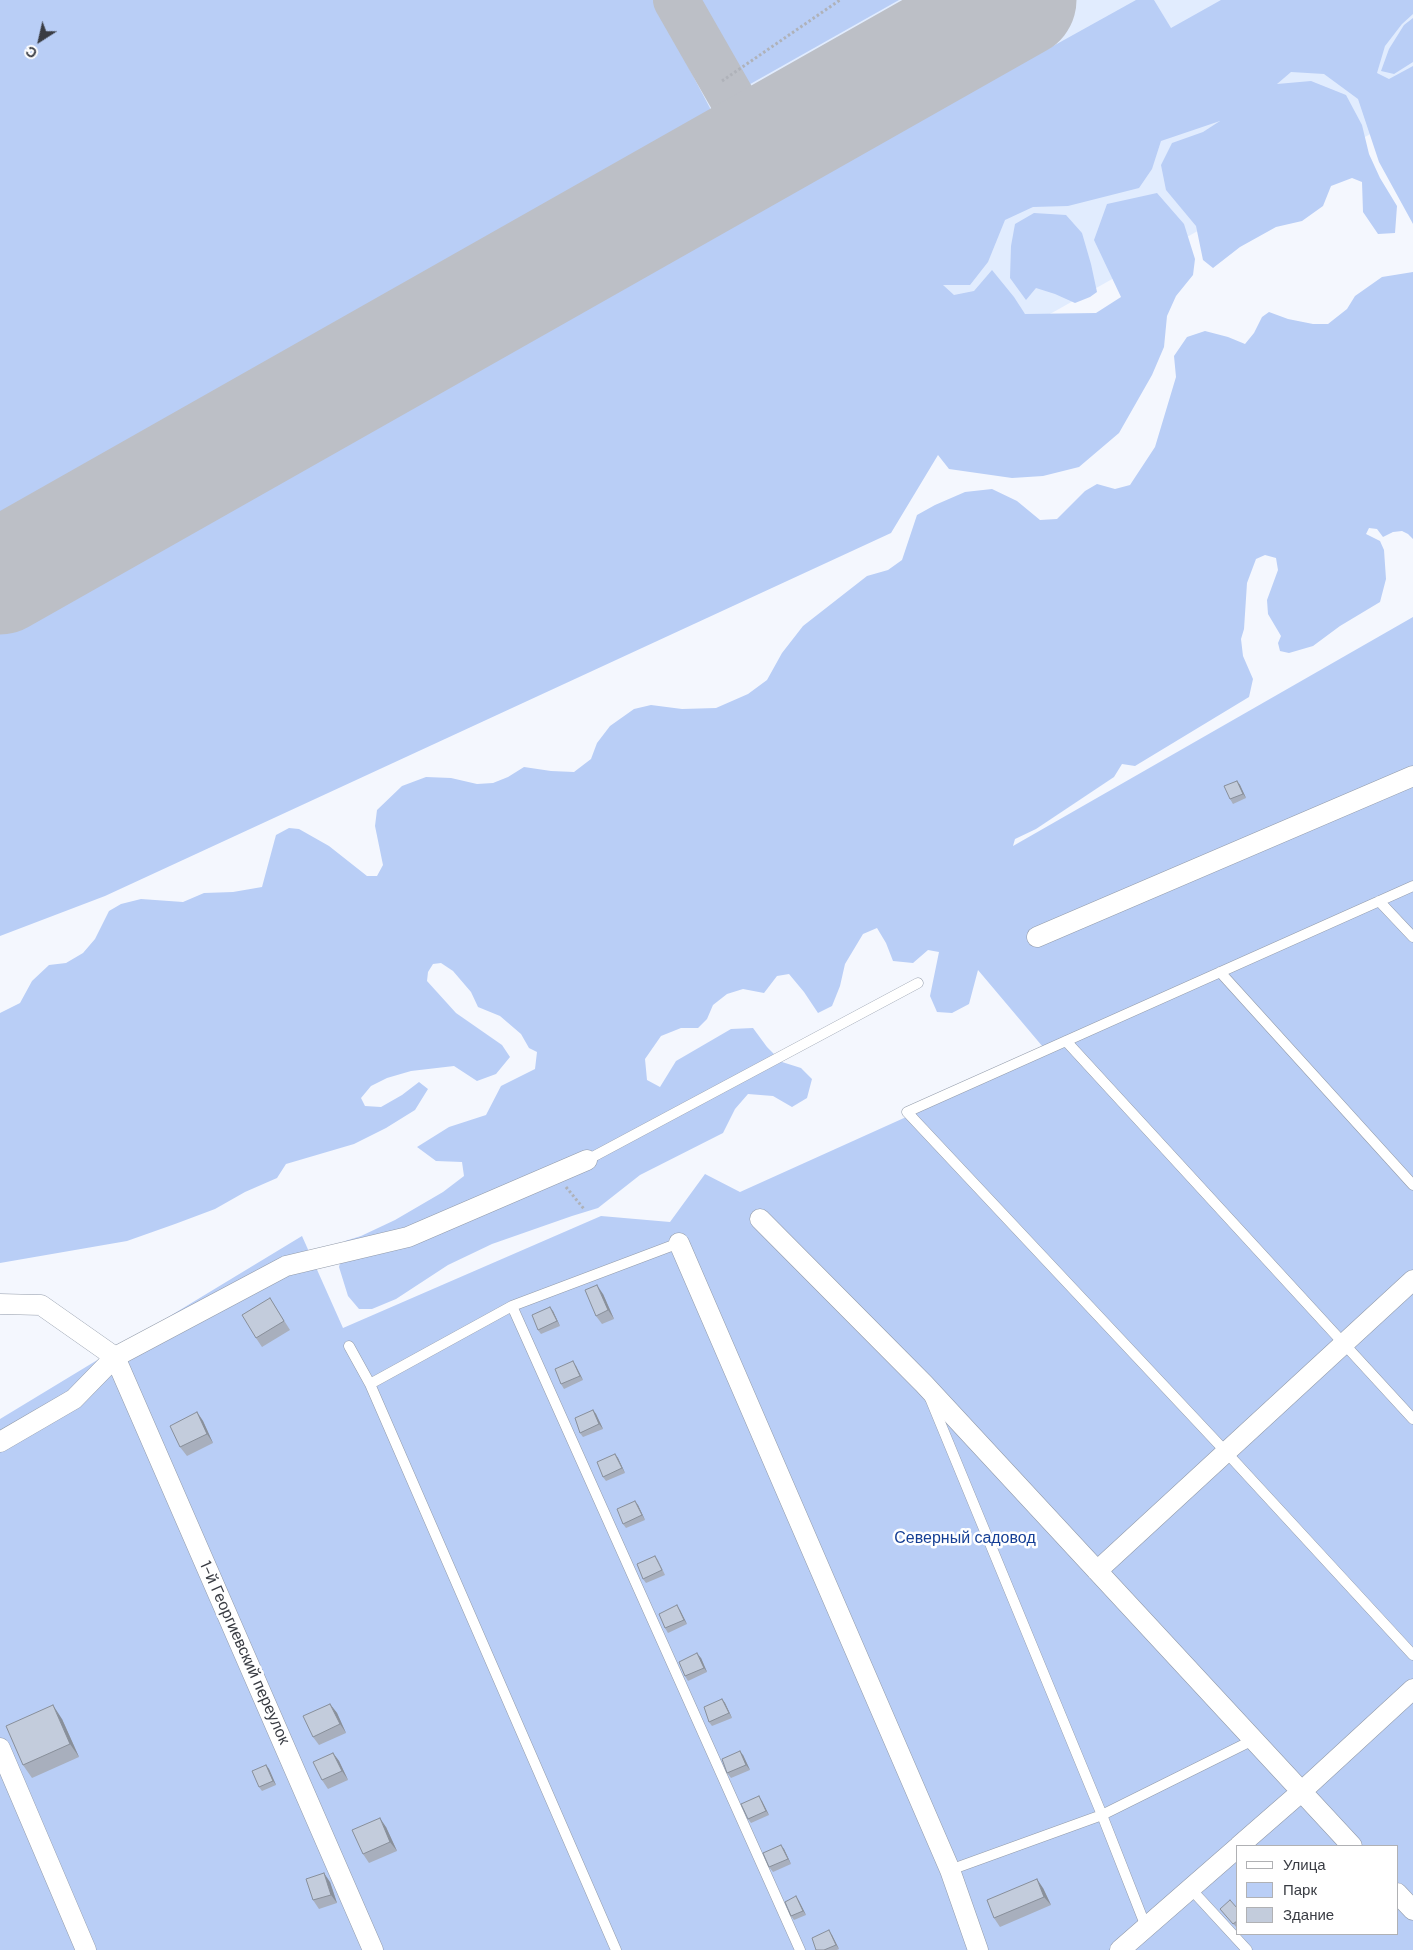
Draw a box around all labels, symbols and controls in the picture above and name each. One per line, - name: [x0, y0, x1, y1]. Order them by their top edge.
- north arrow: [15, 15, 65, 65]
- text: С: [22, 42, 41, 63]
- park label: Северный садовод: [894, 1529, 1036, 1549]
- street label: 1-й Георгиевский переулок: [195, 1558, 293, 1748]
- legend: [1236, 1845, 1398, 1935]
- text: Улица: [1283, 1855, 1326, 1875]
- text: Парк: [1283, 1880, 1317, 1900]
- text: Здание: [1283, 1905, 1334, 1925]

